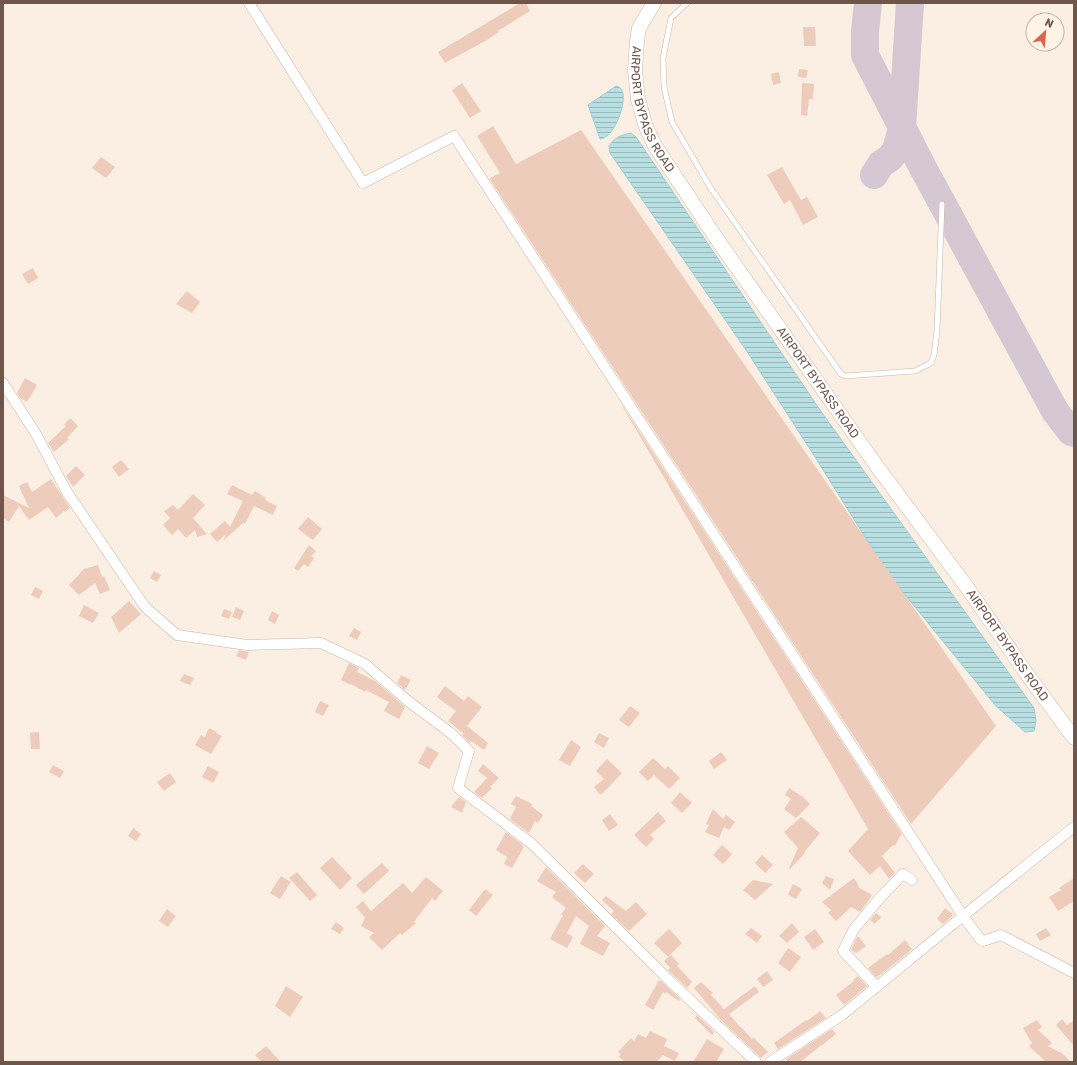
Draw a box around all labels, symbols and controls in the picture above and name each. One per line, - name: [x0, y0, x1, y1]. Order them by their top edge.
- north arrow: [1025, 12, 1065, 52]
- text: N: [1043, 16, 1056, 31]
- street label: AIRPORT BYPASS ROAD: [628, 46, 677, 175]
- street label: AIRPORT BYPASS ROAD: [774, 324, 862, 441]
- street label: AIRPORT BYPASS ROAD: [964, 587, 1051, 704]

